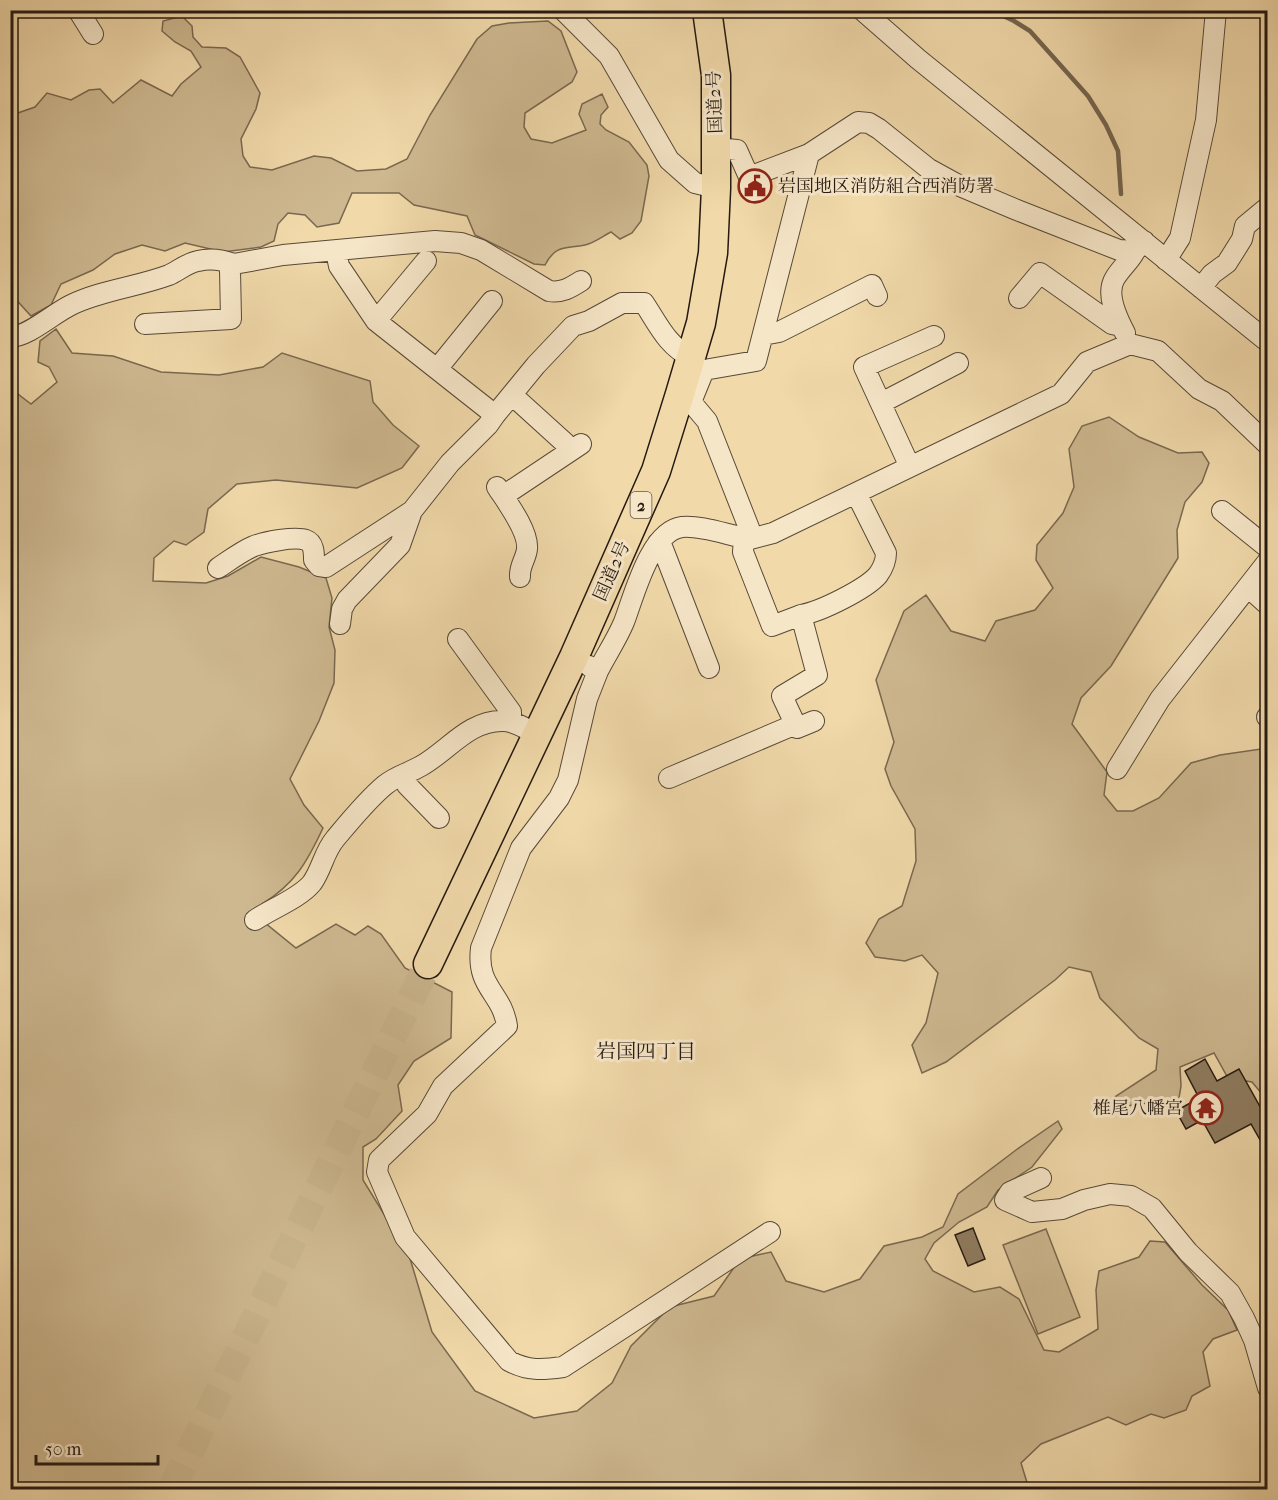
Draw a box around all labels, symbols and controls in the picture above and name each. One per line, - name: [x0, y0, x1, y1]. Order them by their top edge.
- street label: 国道2号: [703, 70, 727, 134]
- public building icon: 岩国地区消防組合西消防署: [737, 168, 773, 204]
- place label: 岩国地区消防組合西消防署: [778, 176, 994, 197]
- road number: 2: [630, 492, 652, 518]
- street label: 国道2号: [590, 538, 634, 604]
- district label: 岩国四丁目: [596, 1040, 696, 1063]
- temple icon: 椎尾八幡宮: [1188, 1090, 1224, 1126]
- place label: 椎尾八幡宮: [1093, 1098, 1183, 1119]
- scale bar: [36, 1428, 158, 1466]
- text: 50 m: [45, 1439, 82, 1460]

